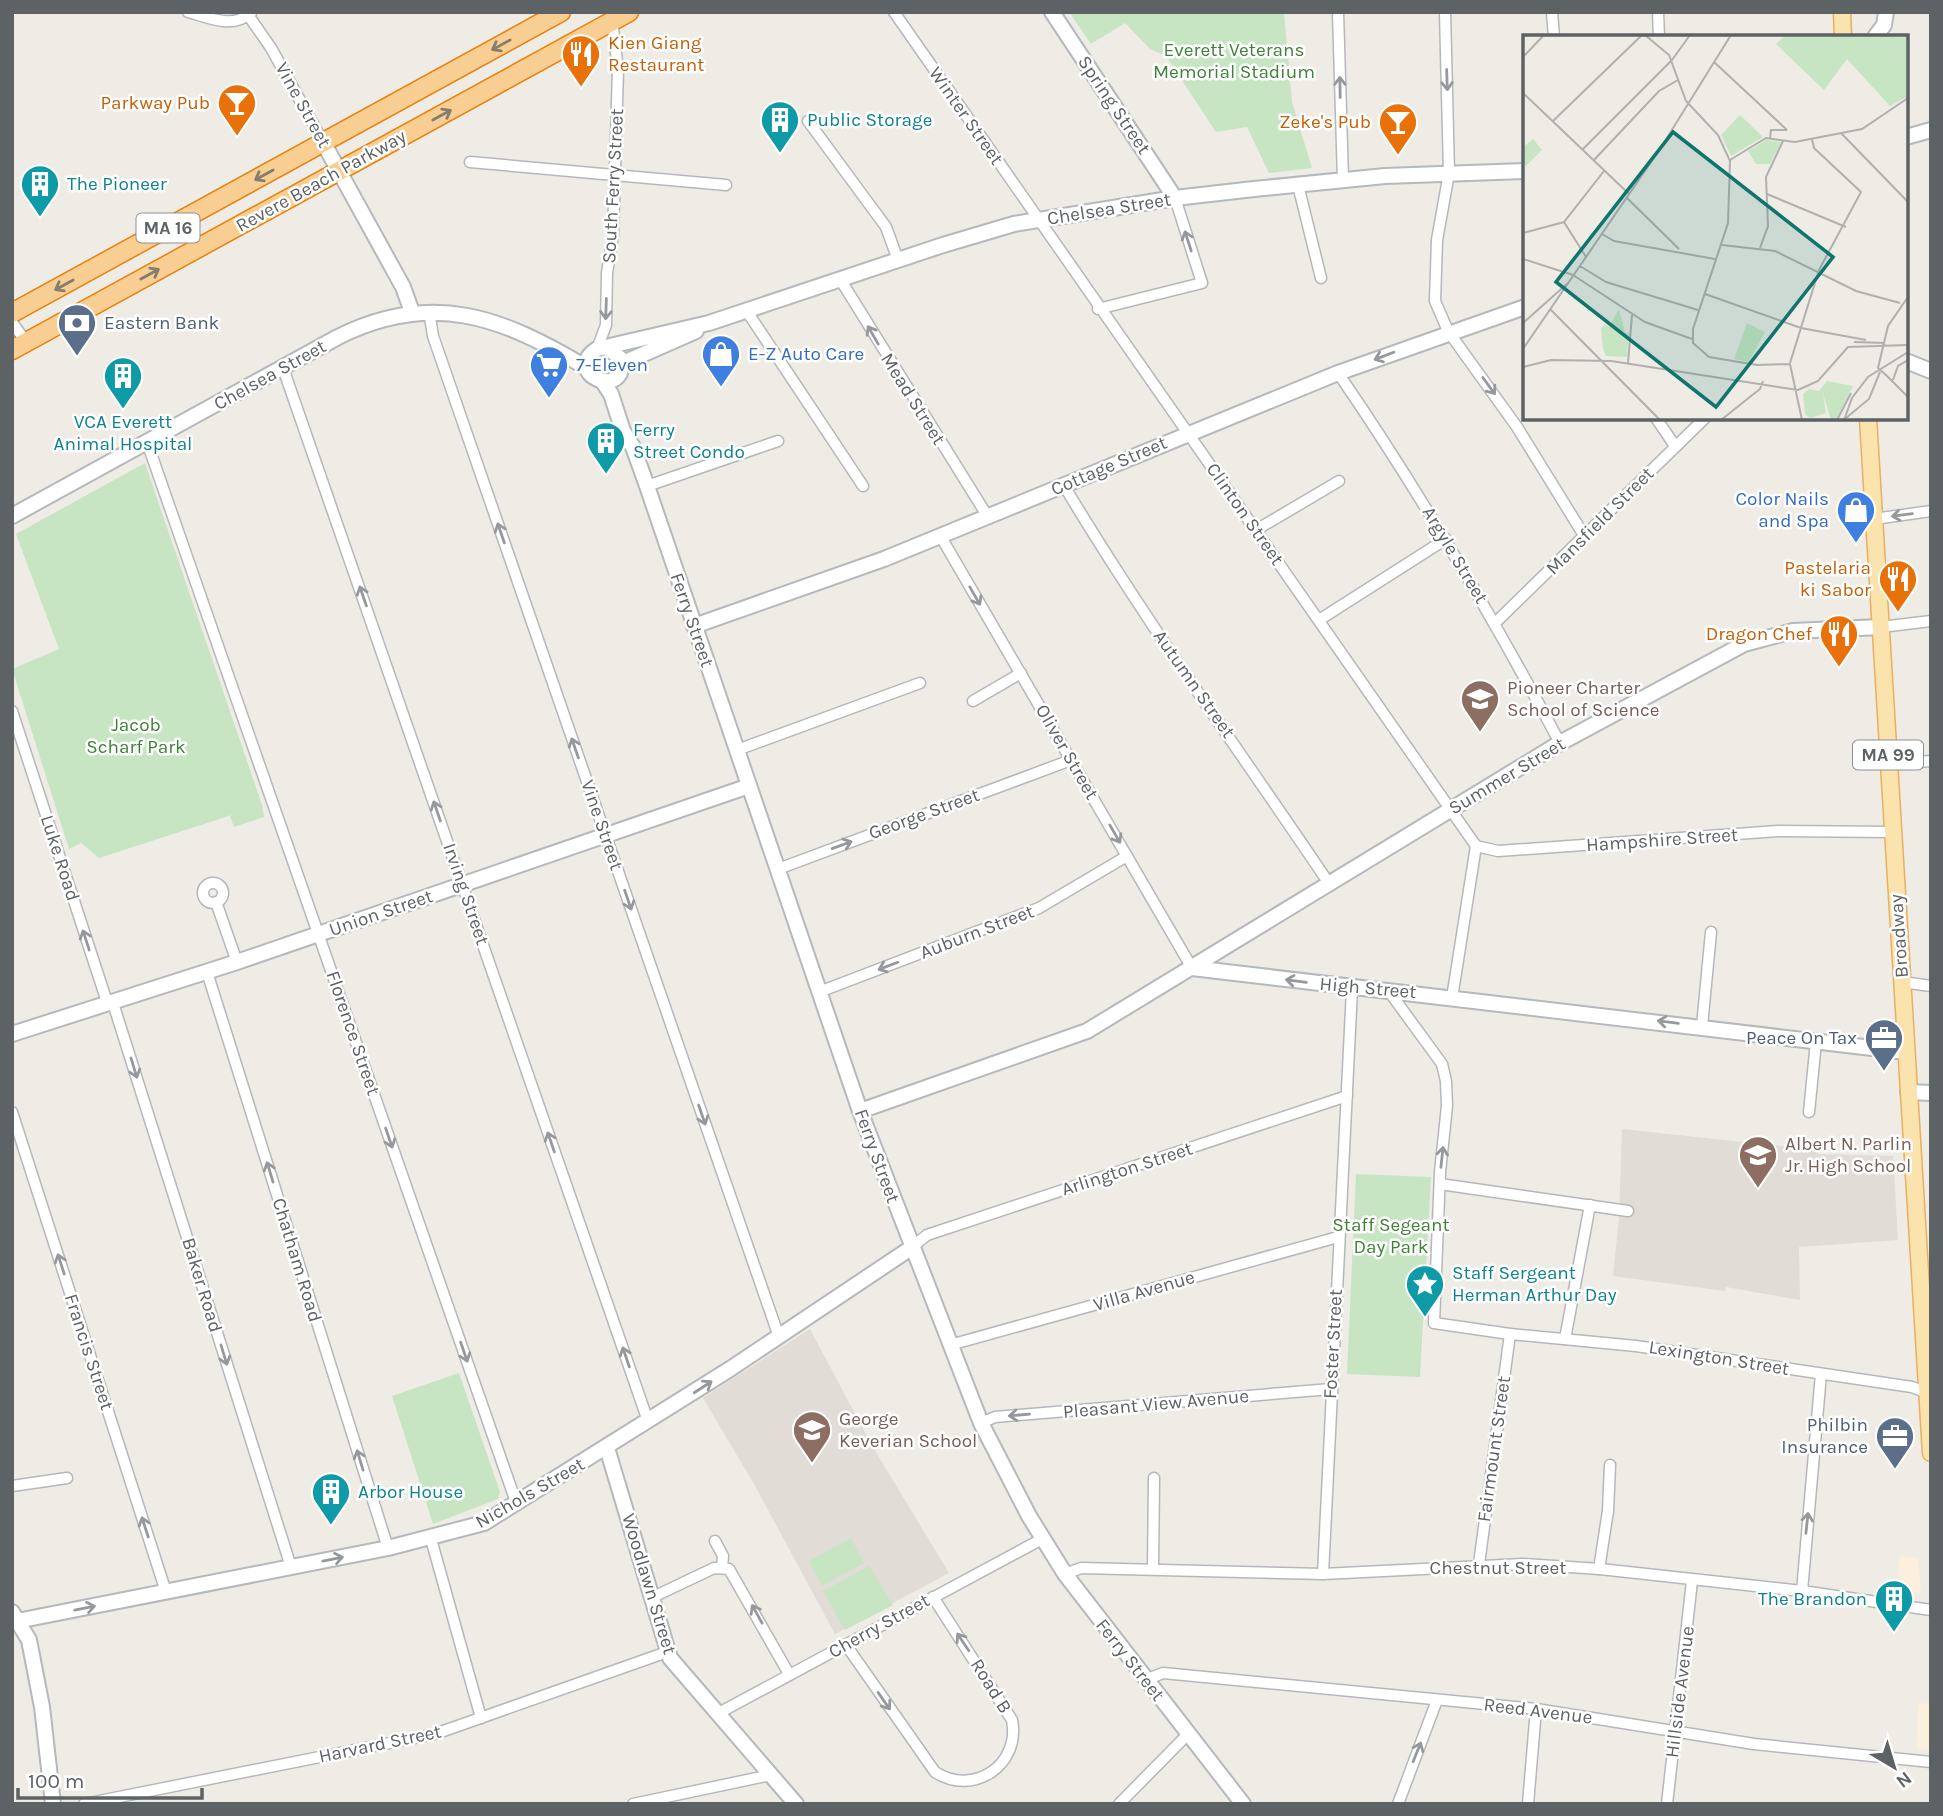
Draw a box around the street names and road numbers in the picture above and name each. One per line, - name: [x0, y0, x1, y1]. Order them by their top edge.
- street label: Spring Street: [1073, 52, 1155, 158]
- street label: Vine Street: [271, 58, 335, 152]
- street label: Winter Street: [924, 63, 1008, 169]
- street label: South Ferry Street: [598, 108, 628, 264]
- street label: Revere Beach Parkway: [232, 125, 410, 237]
- street label: Chelsea Street: [1046, 188, 1172, 230]
- road number: MA 16: [136, 213, 200, 242]
- street label: Chelsea Street: [210, 335, 330, 415]
- street label: Mead Street: [876, 349, 950, 449]
- street label: Cottage Street: [1048, 432, 1170, 500]
- street label: Clinton Street: [1202, 459, 1288, 569]
- street label: Mansfield Street: [1542, 463, 1658, 579]
- street label: Argyle Street: [1417, 503, 1493, 607]
- street label: Ferry Street: [666, 570, 718, 670]
- street label: Autumn Street: [1149, 626, 1239, 742]
- street label: Oliver Street: [1031, 701, 1103, 803]
- street label: Summer Street: [1445, 733, 1569, 819]
- road number: MA 99: [1853, 740, 1923, 770]
- street label: Vine Street: [576, 777, 628, 873]
- street label: George Street: [866, 784, 982, 844]
- street label: Luke Road: [36, 812, 84, 904]
- street label: Hampshire Street: [1585, 824, 1739, 856]
- street label: Irving Street: [438, 840, 494, 948]
- street label: Union Street: [326, 885, 436, 941]
- street label: Broadway: [1885, 893, 1913, 979]
- street label: Auburn Street: [917, 900, 1037, 964]
- street label: Florence Street: [321, 968, 385, 1098]
- street label: High Street: [1319, 973, 1417, 1003]
- street label: Ferry Street: [850, 1106, 904, 1206]
- street label: Arlington Street: [1059, 1137, 1195, 1201]
- street label: Chatham Road: [268, 1195, 326, 1325]
- street label: Baker Road: [177, 1235, 227, 1335]
- street label: Villa Avenue: [1091, 1266, 1197, 1316]
- street label: Foster Street: [1319, 1288, 1347, 1400]
- street label: Francis Street: [60, 1291, 118, 1413]
- street label: Lexington Street: [1647, 1336, 1791, 1380]
- street label: Fairmount Street: [1473, 1374, 1515, 1524]
- street label: Pleasant View Avenue: [1062, 1385, 1250, 1423]
- street label: Nichols Street: [472, 1453, 588, 1533]
- street label: Woodlawn Street: [617, 1511, 681, 1657]
- street label: Chestnut Street: [1430, 1557, 1566, 1579]
- street label: Cherry Street: [825, 1589, 933, 1663]
- street label: Ferry Street: [1091, 1614, 1169, 1706]
- street label: Hillside Avenue: [1661, 1625, 1699, 1759]
- street label: Road B: [966, 1655, 1016, 1717]
- street label: Reed Avenue: [1482, 1693, 1594, 1729]
- street label: Harvard Street: [317, 1720, 443, 1768]

